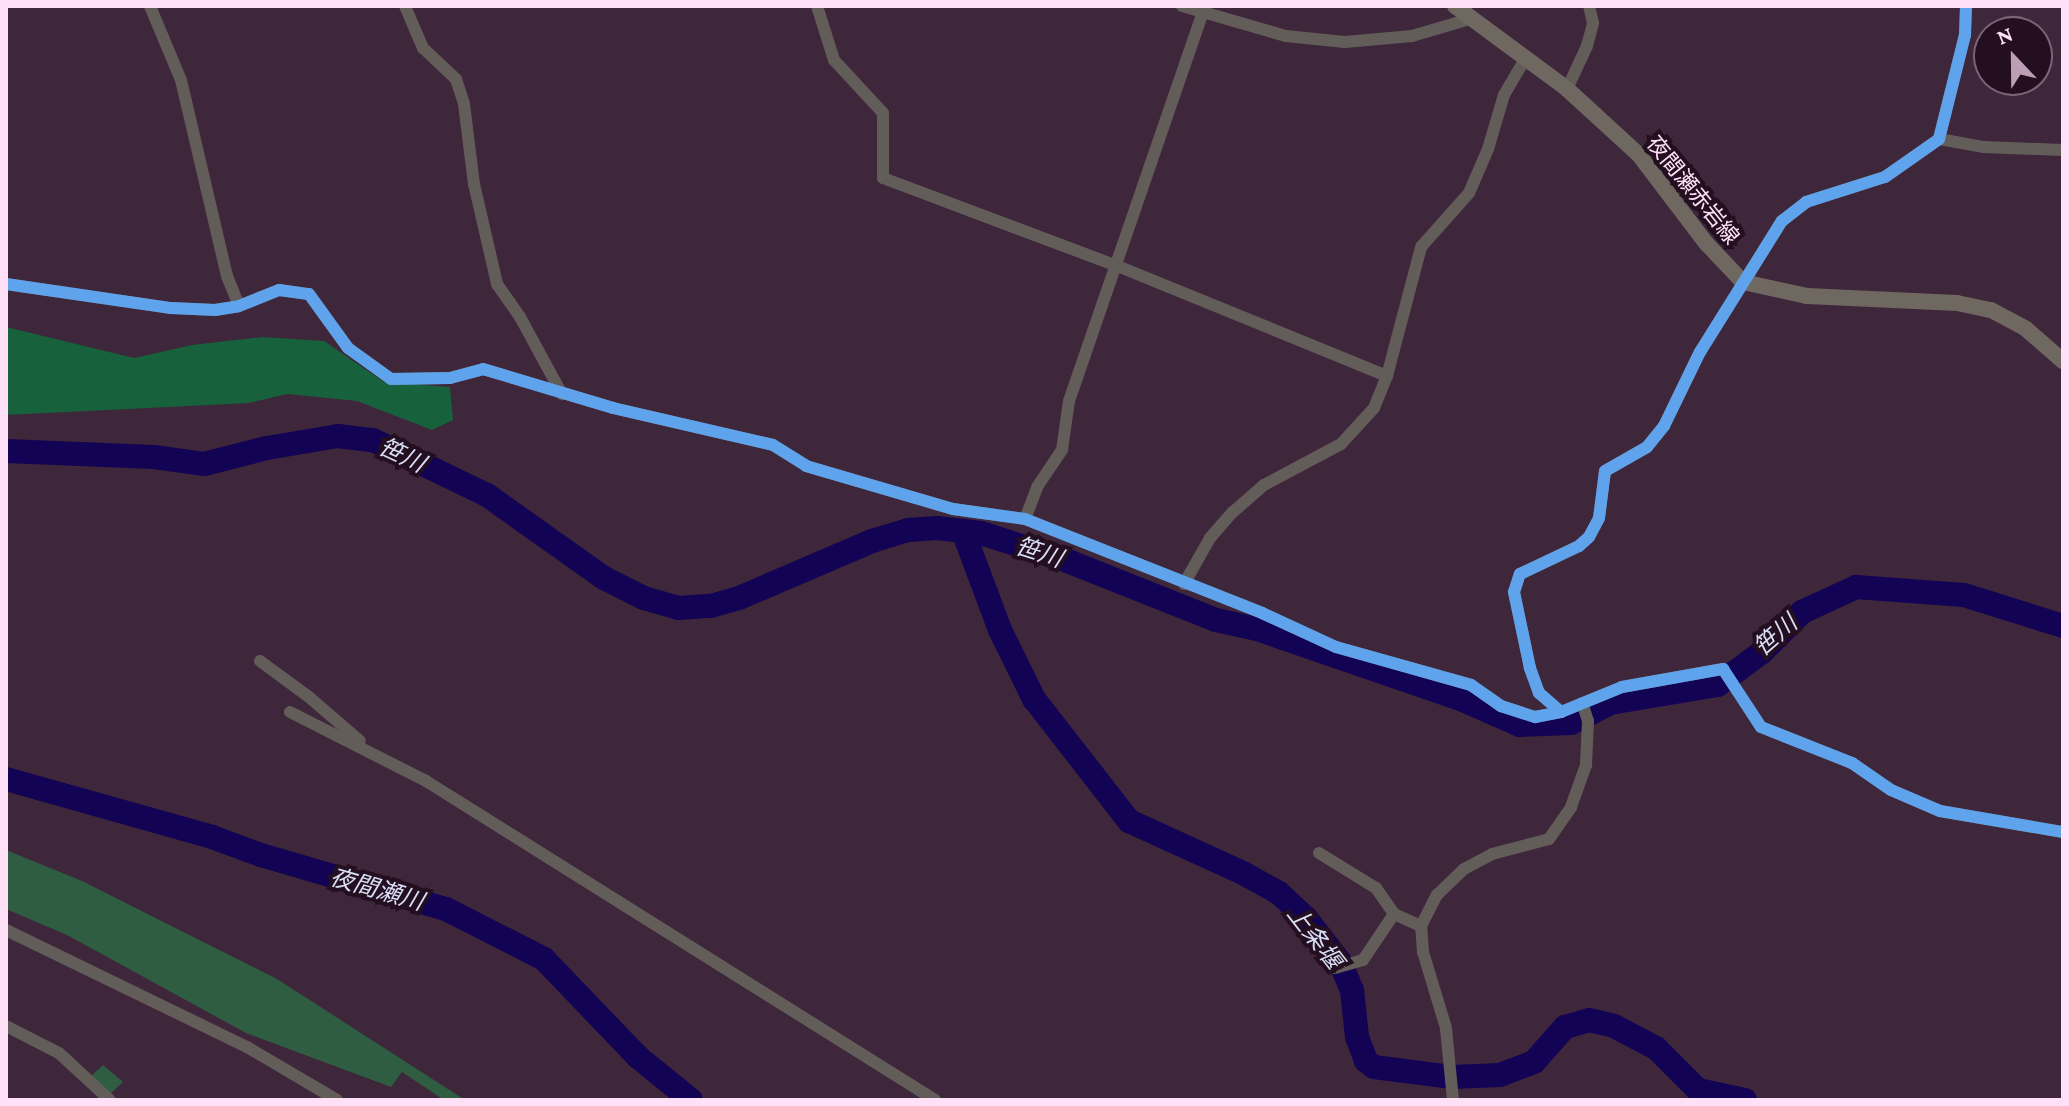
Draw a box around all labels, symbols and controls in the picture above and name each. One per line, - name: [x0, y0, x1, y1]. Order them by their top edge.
- north arrow: [1973, 16, 2053, 96]
- text: N: [1993, 21, 2016, 50]
- street label: 夜間瀬赤岩線: [1641, 130, 1745, 250]
- water label: 笹川: [374, 432, 430, 478]
- water label: 笹川: [1012, 531, 1066, 573]
- water label: 笹川: [1747, 608, 1803, 662]
- water label: 夜間瀬川: [327, 862, 427, 916]
- water label: 上条堰: [1281, 900, 1349, 974]

